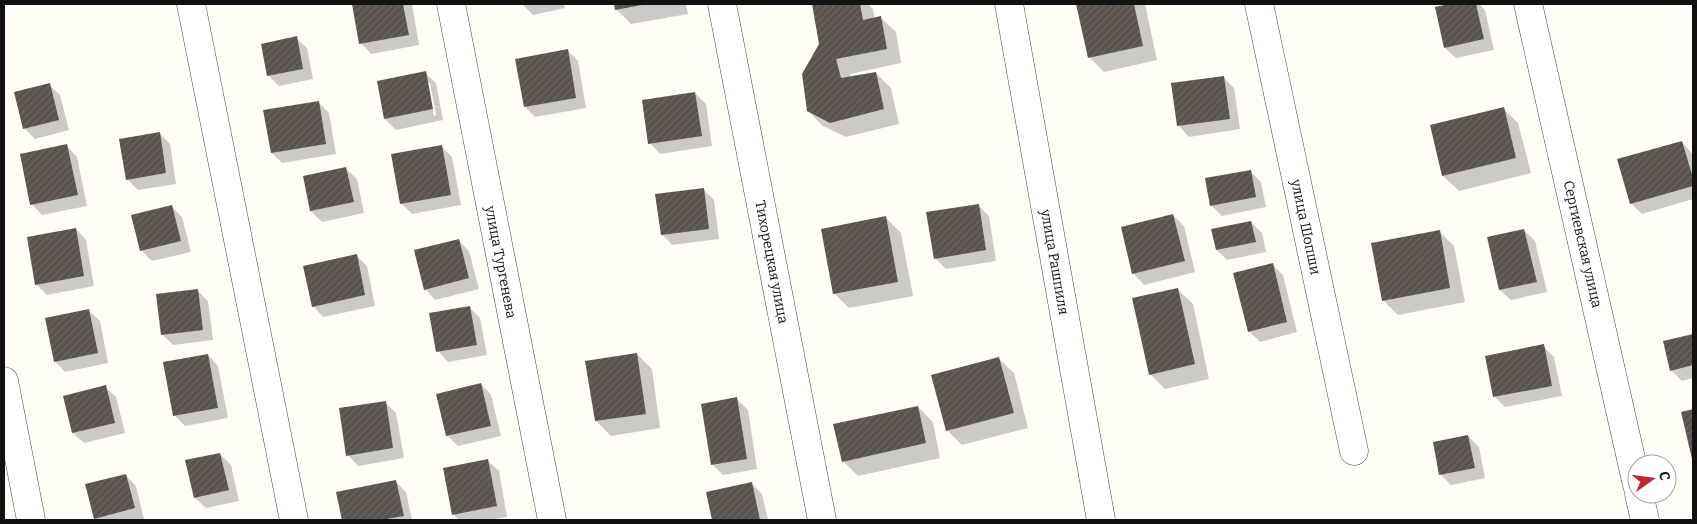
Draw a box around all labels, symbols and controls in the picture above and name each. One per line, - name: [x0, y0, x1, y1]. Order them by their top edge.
- street label: улица Шопши: [1287, 177, 1324, 276]
- street label: Сергиевская улица: [1560, 179, 1606, 310]
- street label: Тихорецкая улица: [751, 199, 792, 325]
- street label: улица Тургенева: [481, 203, 520, 320]
- street label: улица Рашпиля: [1037, 207, 1072, 316]
- north arrow: [1627, 454, 1677, 504]
- text: С: [1655, 470, 1673, 482]

